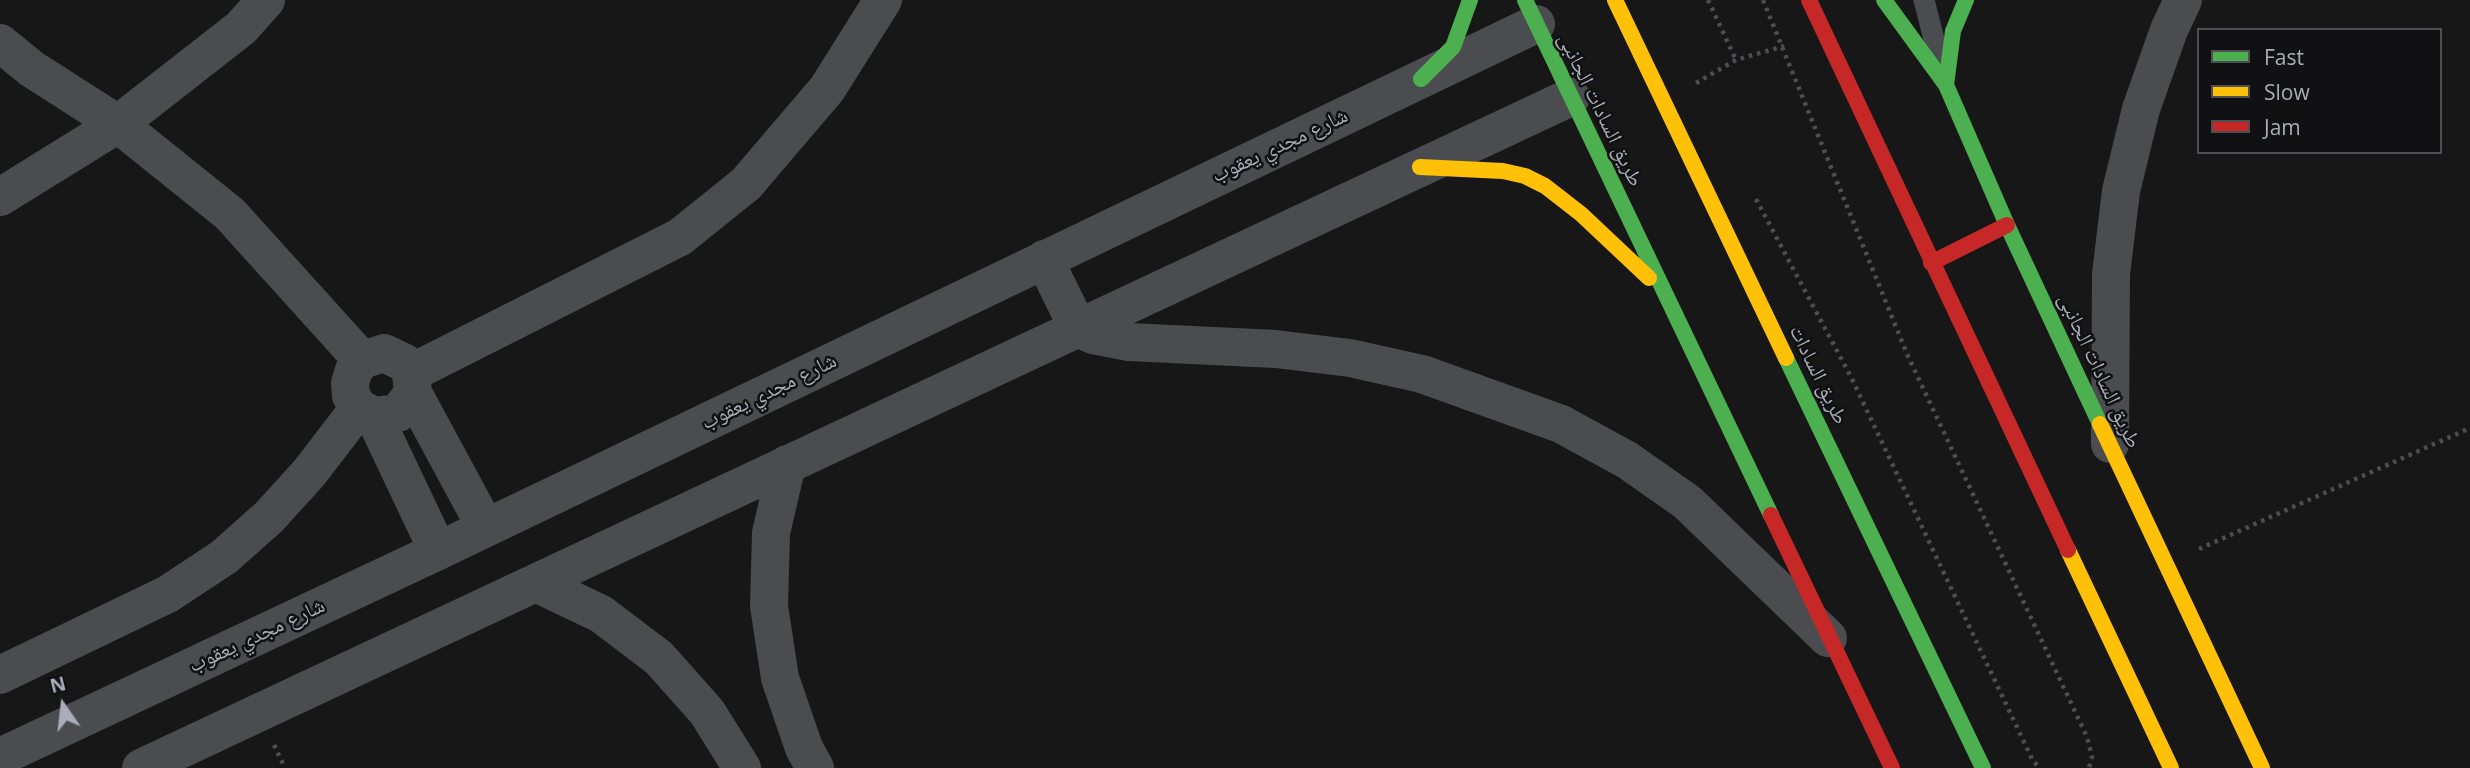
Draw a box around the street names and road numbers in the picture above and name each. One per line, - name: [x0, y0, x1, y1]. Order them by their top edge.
- street label: طريق السادات الجانبى: [1552, 29, 1648, 191]
- street label: شارع مجدي يعقوب: [1208, 103, 1352, 189]
- street label: طريق السادات الجانبى: [2052, 290, 2146, 452]
- street label: طريق السادات: [1783, 321, 1853, 429]
- street label: شارع مجدي يعقوب: [697, 348, 841, 436]
- street label: شارع مجدي يعقوب: [185, 593, 329, 679]

